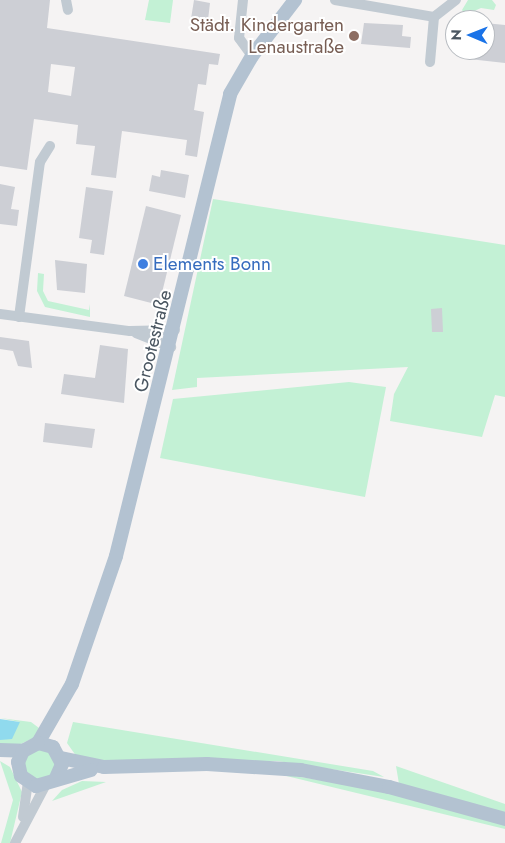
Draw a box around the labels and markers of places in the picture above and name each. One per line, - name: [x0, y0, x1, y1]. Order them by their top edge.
- place label: Städt. Kindergarten Lenaustraße: [190, 14, 344, 58]
- marker: Städt. Kindergarten Lenaustraße: [348, 30, 360, 42]
- place label: Elements Bonn: [153, 253, 271, 275]
- marker: Elements Bonn: [137, 258, 149, 270]

